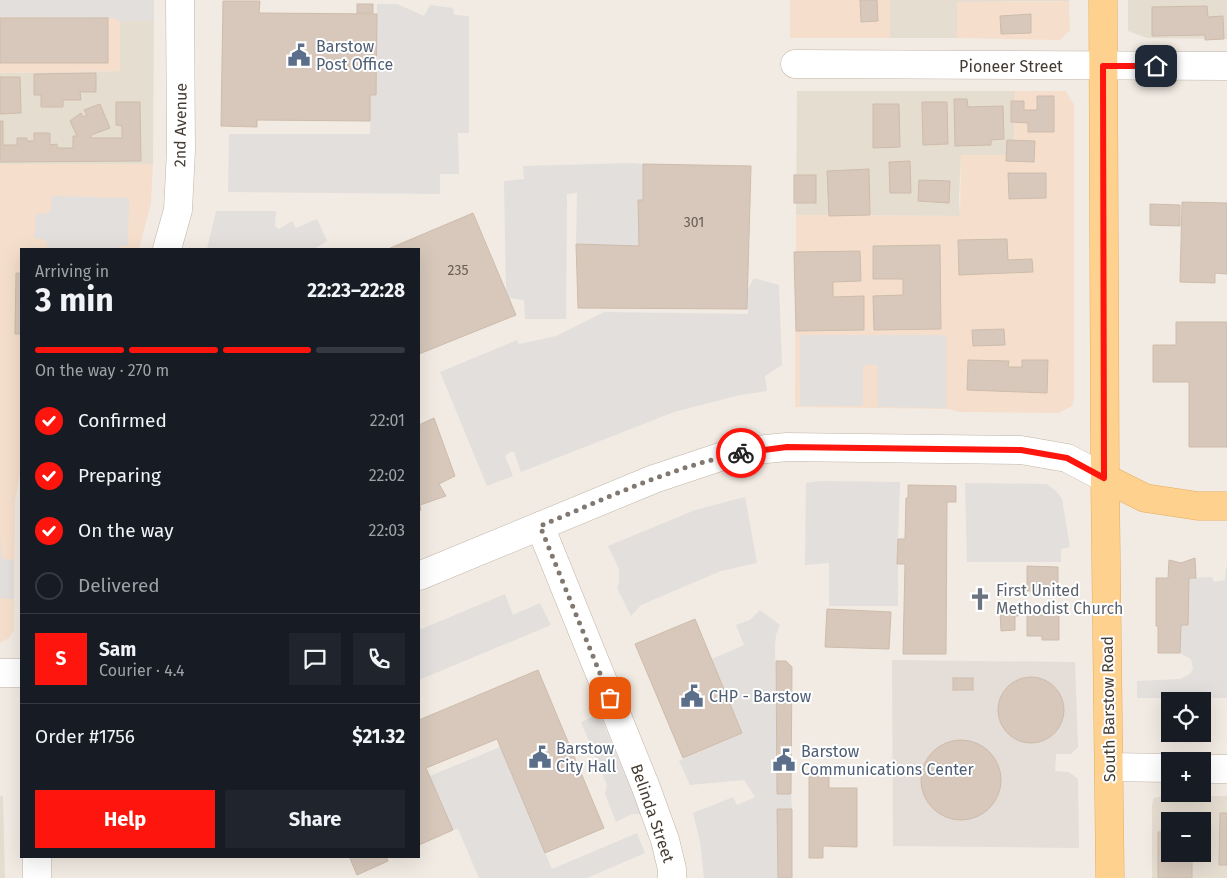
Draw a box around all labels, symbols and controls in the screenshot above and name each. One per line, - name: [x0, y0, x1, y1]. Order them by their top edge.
- place label: Barstow Post Office: [316, 37, 393, 74]
- public building icon: Barstow Post Office: [286, 42, 312, 68]
- pin: [1135, 45, 1177, 87]
- icon: home: [1142, 52, 1170, 80]
- street label: Pioneer Street: [959, 57, 1063, 76]
- street label: 2nd Avenue: [170, 83, 191, 167]
- house number: 301: [684, 214, 704, 231]
- text: Arriving in: [35, 262, 109, 281]
- house number: 235: [448, 262, 468, 279]
- text: 22:23–22:28: [307, 279, 405, 302]
- text: 3 min: [35, 281, 114, 319]
- text: On the way · 270 m: [35, 361, 169, 380]
- icon: check: [35, 407, 63, 435]
- text: Confirmed: [78, 409, 167, 432]
- text: 22:01: [370, 411, 405, 430]
- courier: [716, 428, 766, 478]
- icon: bike: [727, 439, 755, 467]
- icon: check: [35, 462, 63, 490]
- text: Preparing: [78, 464, 161, 487]
- text: 22:02: [369, 466, 405, 485]
- icon: check: [35, 517, 63, 545]
- text: On the way: [78, 519, 174, 542]
- text: 22:03: [369, 521, 405, 540]
- text: Delivered: [78, 574, 160, 597]
- place label: First United Methodist Church: [996, 581, 1123, 618]
- church icon: First United Methodist Church: [967, 586, 993, 612]
- button: chat: [289, 633, 341, 685]
- button: phone: [353, 633, 405, 685]
- street label: South Barstow Road: [1098, 636, 1119, 782]
- text: Sam: [99, 638, 136, 661]
- text: S: [56, 647, 66, 670]
- text: Courier · 4.4: [99, 661, 185, 680]
- pin: [589, 677, 631, 719]
- public building icon: CHP - Barstow: [679, 683, 705, 709]
- icon: bag: [596, 684, 624, 712]
- place label: CHP - Barstow: [709, 687, 812, 706]
- map controls: [1161, 692, 1211, 862]
- button: locate: [1161, 692, 1211, 742]
- text: Order #1756: [35, 725, 135, 748]
- text: $21.32: [352, 725, 405, 748]
- place label: Barstow City Hall: [556, 739, 616, 776]
- place label: Barstow Communications Center: [801, 742, 975, 779]
- public building icon: Barstow City Hall: [527, 744, 553, 770]
- public building icon: Barstow Communications Center: [771, 747, 797, 773]
- button: +: [1161, 752, 1211, 802]
- street label: Belinda Street: [627, 761, 678, 865]
- button: Help: [35, 790, 215, 848]
- button: Share: [225, 790, 405, 848]
- button: −: [1161, 812, 1211, 862]

